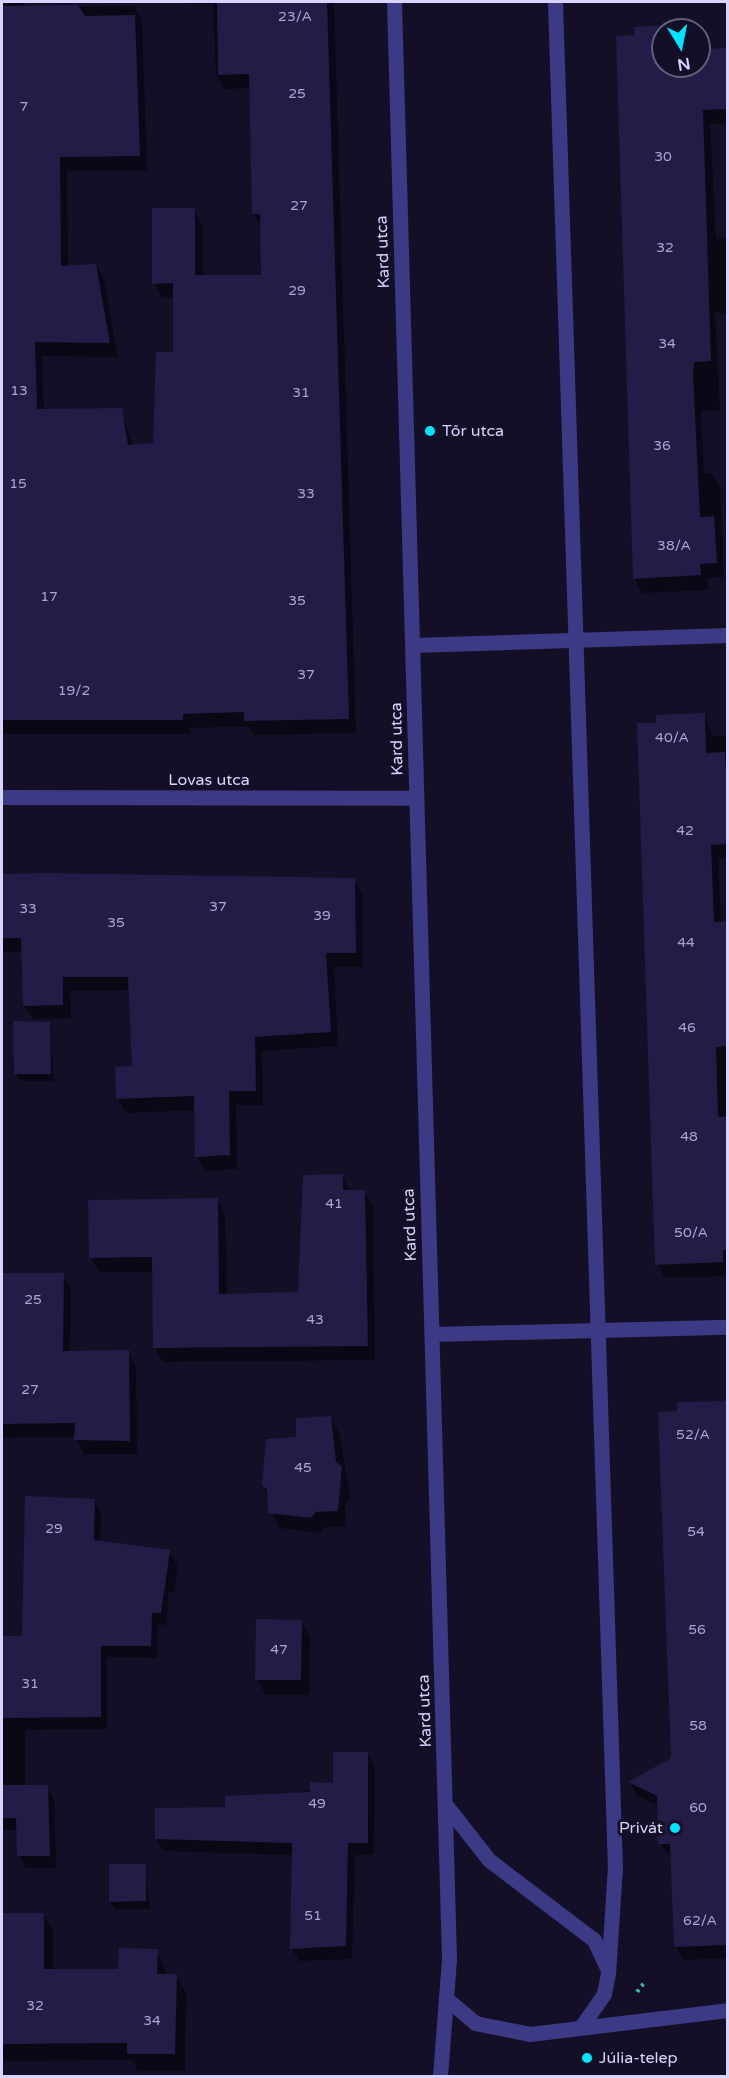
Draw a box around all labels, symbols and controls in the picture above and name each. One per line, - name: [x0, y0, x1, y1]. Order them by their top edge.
- house number: 23/A: [278, 9, 312, 25]
- north arrow: [651, 18, 711, 78]
- text: N: [676, 53, 692, 75]
- house number: 25: [288, 86, 306, 102]
- house number: 7: [20, 99, 28, 115]
- house number: 30: [654, 149, 672, 165]
- house number: 27: [290, 198, 308, 214]
- street label: Kard utca: [372, 215, 394, 289]
- house number: 32: [656, 240, 674, 256]
- house number: 29: [288, 283, 306, 299]
- house number: 34: [658, 336, 676, 352]
- house number: 13: [10, 383, 28, 399]
- house number: 31: [292, 385, 310, 401]
- place label: Tőr utca: [442, 421, 504, 441]
- marker: Tőr utca: [423, 424, 437, 438]
- house number: 36: [653, 438, 671, 454]
- house number: 15: [9, 476, 27, 492]
- house number: 33: [297, 486, 315, 502]
- house number: 38/A: [657, 538, 691, 554]
- house number: 17: [40, 589, 58, 605]
- house number: 35: [288, 593, 306, 609]
- house number: 37: [297, 667, 315, 683]
- house number: 19/2: [58, 683, 90, 699]
- street label: Kard utca: [387, 702, 407, 776]
- house number: 40/A: [655, 730, 689, 746]
- street label: Lovas utca: [168, 770, 250, 790]
- house number: 42: [676, 823, 694, 839]
- house number: 37: [209, 899, 227, 915]
- house number: 33: [19, 901, 37, 917]
- house number: 39: [313, 908, 331, 924]
- house number: 35: [107, 915, 125, 931]
- house number: 44: [677, 935, 695, 951]
- house number: 46: [678, 1020, 696, 1036]
- house number: 48: [680, 1129, 698, 1145]
- street label: Kard utca: [399, 1188, 421, 1262]
- house number: 41: [325, 1196, 343, 1212]
- house number: 50/A: [674, 1225, 708, 1241]
- house number: 25: [24, 1292, 42, 1308]
- house number: 43: [306, 1312, 324, 1328]
- house number: 27: [21, 1382, 39, 1398]
- house number: 52/A: [676, 1427, 710, 1443]
- house number: 45: [294, 1460, 312, 1476]
- house number: 29: [45, 1521, 63, 1537]
- house number: 54: [687, 1524, 705, 1540]
- house number: 56: [688, 1622, 706, 1638]
- house number: 47: [270, 1642, 288, 1658]
- street label: Kard utca: [414, 1674, 436, 1748]
- house number: 31: [21, 1676, 39, 1692]
- house number: 58: [689, 1718, 707, 1734]
- house number: 49: [308, 1796, 326, 1812]
- house number: 60: [689, 1800, 707, 1816]
- place label: Privát: [619, 1818, 663, 1838]
- marker: Privát: [668, 1821, 682, 1835]
- house number: 51: [304, 1908, 322, 1924]
- house number: 62/A: [683, 1913, 717, 1929]
- house number: 32: [26, 1998, 44, 2014]
- house number: 34: [143, 2013, 161, 2029]
- place label: Júlia-telep: [599, 2048, 678, 2068]
- marker: Júlia-telep: [580, 2051, 594, 2065]

